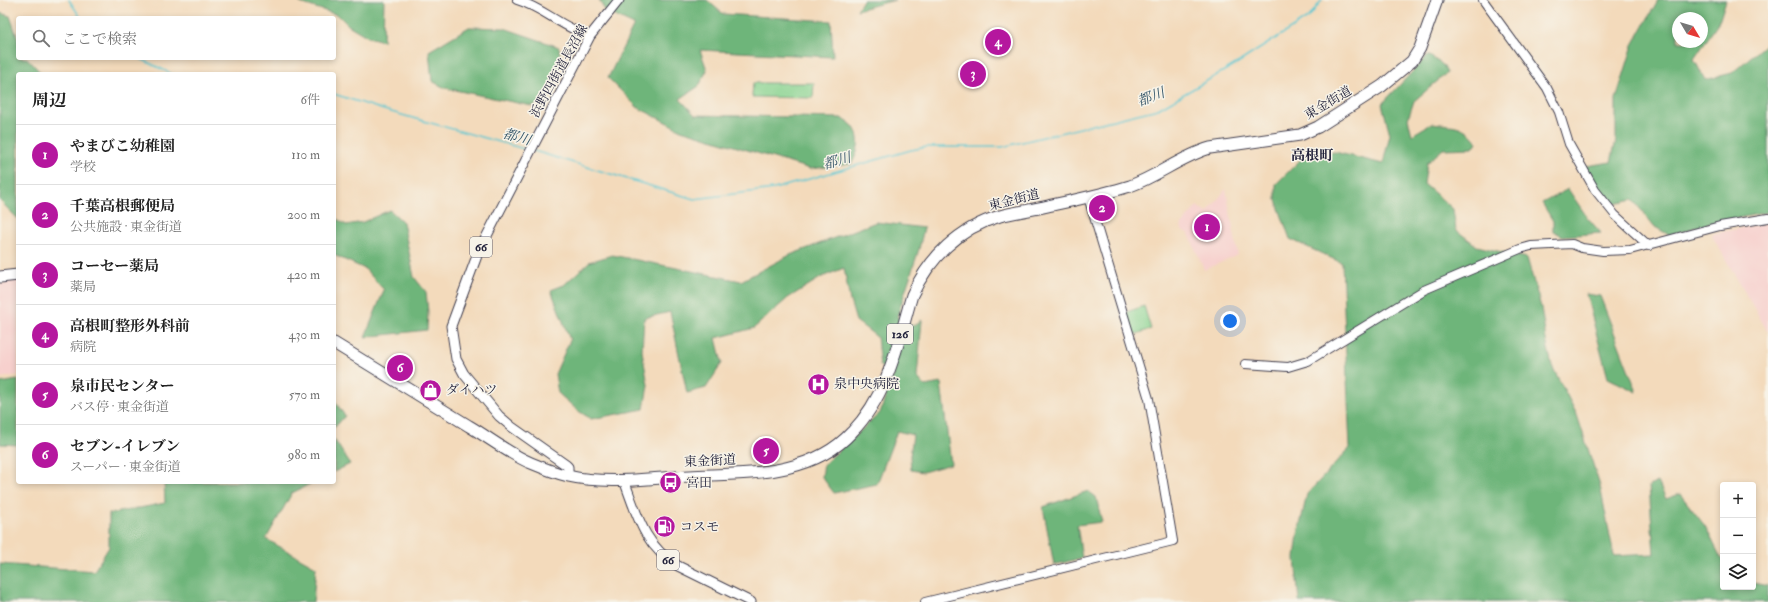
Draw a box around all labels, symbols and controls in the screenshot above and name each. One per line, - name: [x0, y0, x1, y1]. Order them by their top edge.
- north arrow: [1672, 12, 1708, 48]
- search box: [16, 16, 336, 60]
- street label: 浜野四街道長沼線: [527, 22, 591, 120]
- icon: search: [30, 27, 52, 49]
- pin: 4: [985, 27, 1011, 57]
- text: ここで検索: [62, 30, 137, 49]
- pin: 3: [960, 59, 986, 89]
- water label: 都川: [1135, 83, 1169, 110]
- street label: 東金街道: [1302, 83, 1354, 123]
- text: 周辺: [32, 90, 66, 111]
- text: 6件: [300, 92, 320, 108]
- water label: 都川: [501, 125, 535, 150]
- text: やまびこ幼稚園: [70, 137, 175, 156]
- text: 1: [43, 147, 47, 163]
- text: 110 m: [291, 147, 320, 163]
- district label: 高根町: [1291, 147, 1334, 164]
- water label: 都川: [821, 148, 855, 173]
- text: 学校: [70, 159, 96, 175]
- street label: 東金街道: [987, 186, 1041, 214]
- pin: 2: [1089, 193, 1115, 223]
- text: 千葉高根郵便局: [70, 197, 175, 216]
- text: 2: [42, 207, 48, 223]
- text: 200 m: [287, 207, 320, 223]
- pin: 1: [1194, 212, 1220, 242]
- text: 公共施設 · 東金街道: [70, 219, 182, 235]
- road number: 66: [470, 237, 492, 257]
- text: コーセー薬局: [70, 257, 159, 276]
- text: 3: [43, 267, 48, 283]
- text: 420 m: [287, 267, 320, 283]
- text: 薬局: [70, 279, 96, 295]
- your location: [1220, 311, 1240, 331]
- text: 高根町整形外科前: [70, 317, 190, 336]
- road number: 126: [887, 324, 913, 344]
- text: 4: [41, 327, 49, 343]
- text: 430 m: [289, 327, 320, 343]
- text: 病院: [70, 339, 96, 355]
- pin: 6: [387, 353, 413, 383]
- hospital icon: 泉中央病院: [806, 371, 832, 397]
- place label: 泉中央病院: [834, 376, 899, 392]
- text: 泉市民センター: [70, 377, 174, 396]
- shop icon: ダイハツ: [417, 377, 443, 403]
- place label: ダイハツ: [446, 382, 497, 398]
- text: 5: [42, 387, 48, 403]
- text: 570 m: [289, 387, 320, 403]
- text: バス停 · 東金街道: [70, 399, 169, 415]
- pin: 5: [753, 436, 779, 466]
- text: セブン-イレブン: [70, 437, 180, 456]
- text: 6: [42, 447, 48, 463]
- text: 980 m: [288, 447, 320, 463]
- street label: 東金街道: [684, 452, 736, 470]
- text: スーパー · 東金街道: [70, 459, 181, 475]
- bus stop icon: 宮田: [658, 470, 684, 496]
- place label: 宮田: [686, 475, 712, 491]
- map controls: [1720, 482, 1756, 590]
- button: +: [1720, 482, 1756, 518]
- fuel station icon: コスモ: [652, 514, 678, 540]
- button: −: [1720, 518, 1756, 554]
- place label: コスモ: [680, 519, 719, 535]
- road number: 66: [657, 550, 679, 570]
- button: layers: [1720, 554, 1756, 590]

